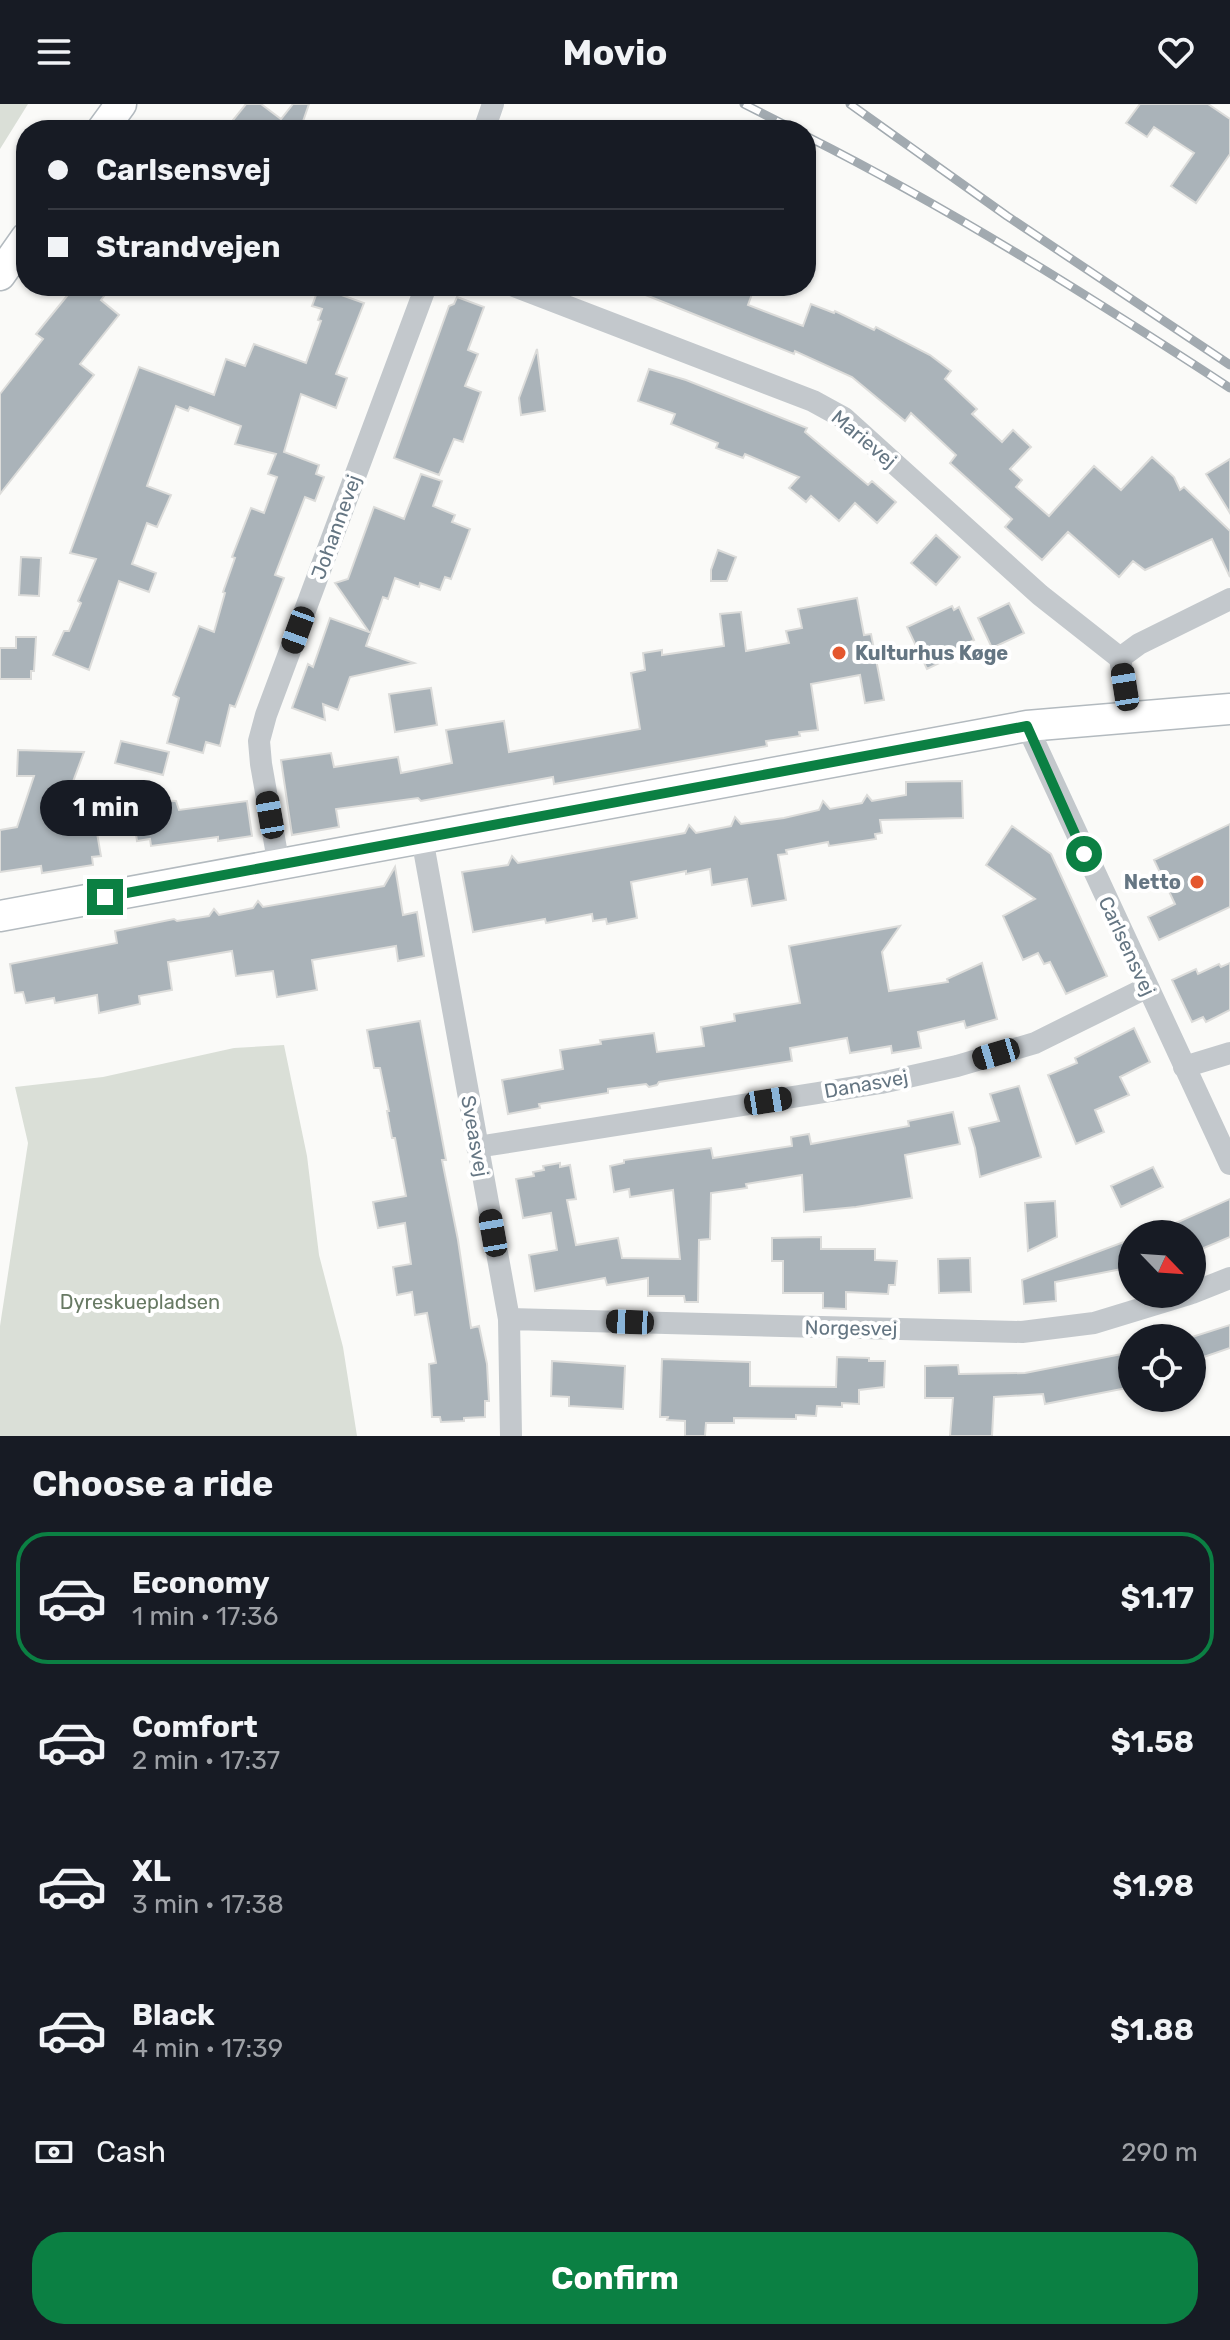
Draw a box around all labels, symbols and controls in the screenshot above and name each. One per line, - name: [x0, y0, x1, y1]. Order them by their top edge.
- icon: menu: [32, 30, 76, 74]
- icon: heart: [1154, 30, 1198, 74]
- text: Movio: [563, 31, 667, 74]
- text: Carlsensvej: [96, 152, 271, 188]
- text: Strandvejen: [96, 229, 280, 265]
- street label: Marievej: [827, 405, 901, 473]
- street label: Johannevej: [306, 471, 366, 583]
- car: [279, 603, 317, 657]
- place label: Kulturhus Køge: [855, 641, 1008, 665]
- marker: Kulturhus Køge: [830, 644, 848, 662]
- car: [1109, 661, 1141, 713]
- callout: 1 min: [39, 781, 171, 837]
- car: [254, 789, 286, 841]
- text: 1 min: [73, 792, 139, 823]
- route start: [1066, 836, 1102, 872]
- place label: Netto: [1124, 870, 1181, 894]
- marker: Netto: [1188, 873, 1206, 891]
- route end: [87, 879, 123, 915]
- street label: Carlsensvej: [1093, 892, 1161, 1000]
- car: [970, 1036, 1022, 1072]
- street label: Danasvej: [822, 1065, 910, 1103]
- car: [742, 1085, 794, 1117]
- street label: Sveasvej: [456, 1093, 494, 1179]
- car: [477, 1207, 509, 1259]
- north arrow: [1118, 1220, 1206, 1308]
- map controls: [1118, 1220, 1206, 1412]
- park label: Dyreskuepladsen: [60, 1290, 220, 1314]
- car: [606, 1309, 654, 1335]
- street label: Norgesvej: [804, 1315, 898, 1341]
- button: locate: [1118, 1324, 1206, 1412]
- text: Choose a ride: [32, 1462, 273, 1505]
- icon: car: [36, 1562, 108, 1634]
- text: Economy: [132, 1565, 270, 1601]
- text: $1.17: [1120, 1580, 1194, 1616]
- text: 1 min · 17:36: [132, 1601, 278, 1632]
- icon: car: [36, 1706, 108, 1778]
- text: Comfort: [132, 1709, 258, 1745]
- text: $1.58: [1111, 1724, 1194, 1760]
- text: 2 min · 17:37: [132, 1745, 280, 1776]
- icon: car: [36, 1850, 108, 1922]
- text: XL: [132, 1853, 171, 1889]
- text: $1.98: [1112, 1868, 1194, 1904]
- text: 3 min · 17:38: [132, 1889, 284, 1920]
- icon: car: [36, 1994, 108, 2066]
- text: Black: [132, 1997, 215, 2033]
- text: $1.88: [1110, 2012, 1194, 2048]
- text: 4 min · 17:39: [132, 2033, 283, 2064]
- icon: cash: [32, 2130, 76, 2174]
- text: Cash: [96, 2134, 166, 2170]
- text: 290 m: [1121, 2137, 1198, 2168]
- button: Confirm: [32, 2232, 1198, 2324]

